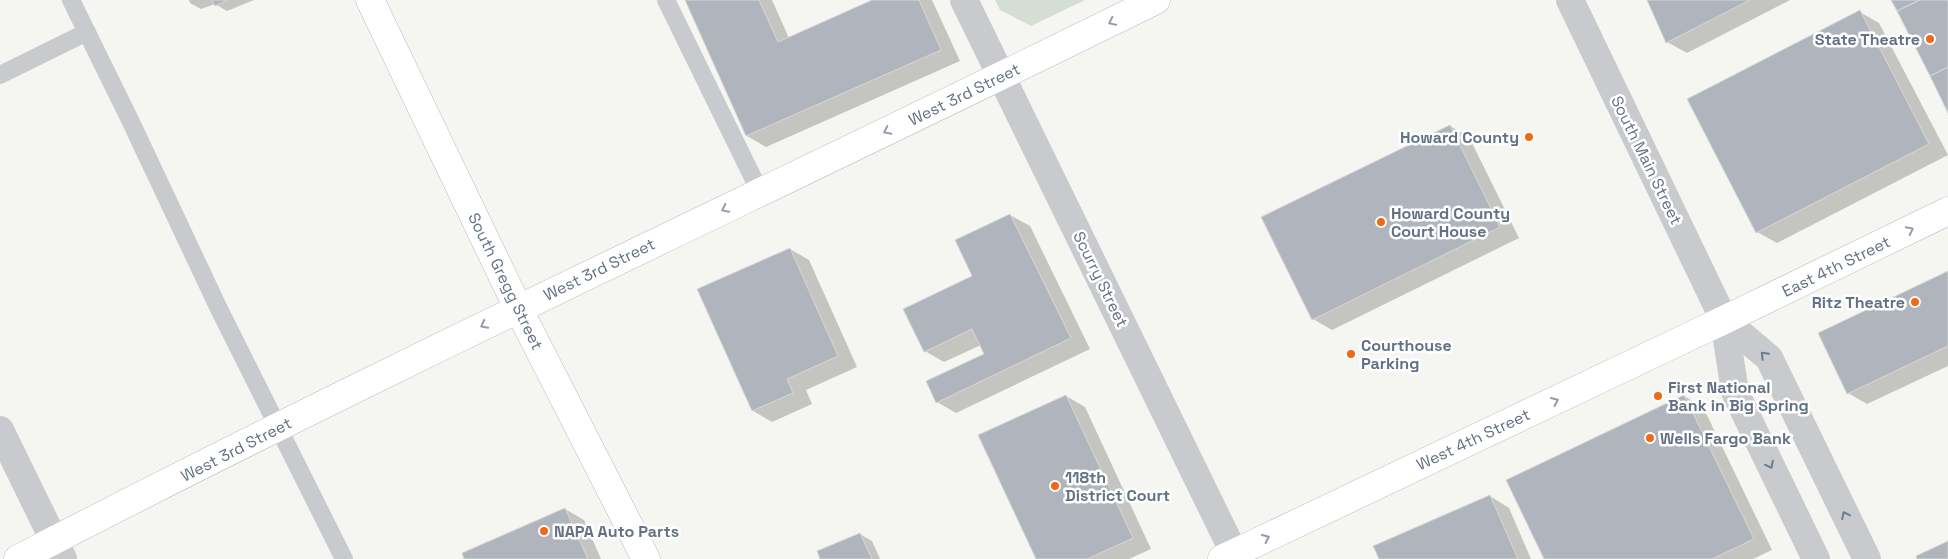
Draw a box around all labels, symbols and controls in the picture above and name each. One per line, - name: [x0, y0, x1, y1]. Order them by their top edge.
- one-way arrow: [1108, 15, 1117, 26]
- place label: State Theatre: [1815, 29, 1920, 50]
- marker: State Theatre: [1924, 33, 1936, 45]
- street label: West 3rd Street: [905, 58, 1024, 131]
- street label: South Main Street: [1606, 92, 1687, 228]
- one-way arrow: [883, 125, 892, 135]
- place label: Howard County: [1400, 127, 1519, 148]
- marker: Howard County: [1523, 131, 1535, 143]
- one-way arrow: [721, 202, 730, 213]
- place label: Howard County Court House: [1391, 203, 1510, 242]
- street label: South Gregg Street: [463, 209, 548, 353]
- marker: Howard County Court House: [1375, 216, 1387, 228]
- one-way arrow: [1904, 226, 1913, 236]
- street label: Scurry Street: [1068, 228, 1133, 331]
- street label: East 4th Street: [1779, 231, 1894, 302]
- street label: West 3rd Street: [540, 233, 659, 306]
- place label: Ritz Theatre: [1812, 292, 1905, 313]
- marker: Ritz Theatre: [1909, 296, 1921, 308]
- one-way arrow: [480, 319, 489, 329]
- place label: Courthouse Parking: [1361, 335, 1452, 374]
- marker: Courthouse Parking: [1345, 348, 1357, 360]
- one-way arrow: [1761, 352, 1770, 361]
- place label: First National Bank in Big Spring: [1668, 377, 1809, 416]
- marker: First National Bank in Big Spring: [1652, 390, 1664, 402]
- one-way arrow: [1550, 396, 1559, 407]
- street label: West 4th Street: [1413, 404, 1533, 475]
- street label: West 3rd Street: [177, 412, 295, 486]
- place label: Wells Fargo Bank: [1660, 428, 1791, 449]
- marker: Wells Fargo Bank: [1644, 432, 1656, 444]
- one-way arrow: [1764, 460, 1774, 469]
- place label: 118th District Court: [1065, 467, 1170, 506]
- marker: 118th District Court: [1049, 480, 1061, 492]
- one-way arrow: [1841, 511, 1851, 520]
- place label: NAPA Auto Parts: [554, 521, 679, 542]
- marker: NAPA Auto Parts: [538, 525, 550, 537]
- one-way arrow: [1261, 534, 1270, 544]

